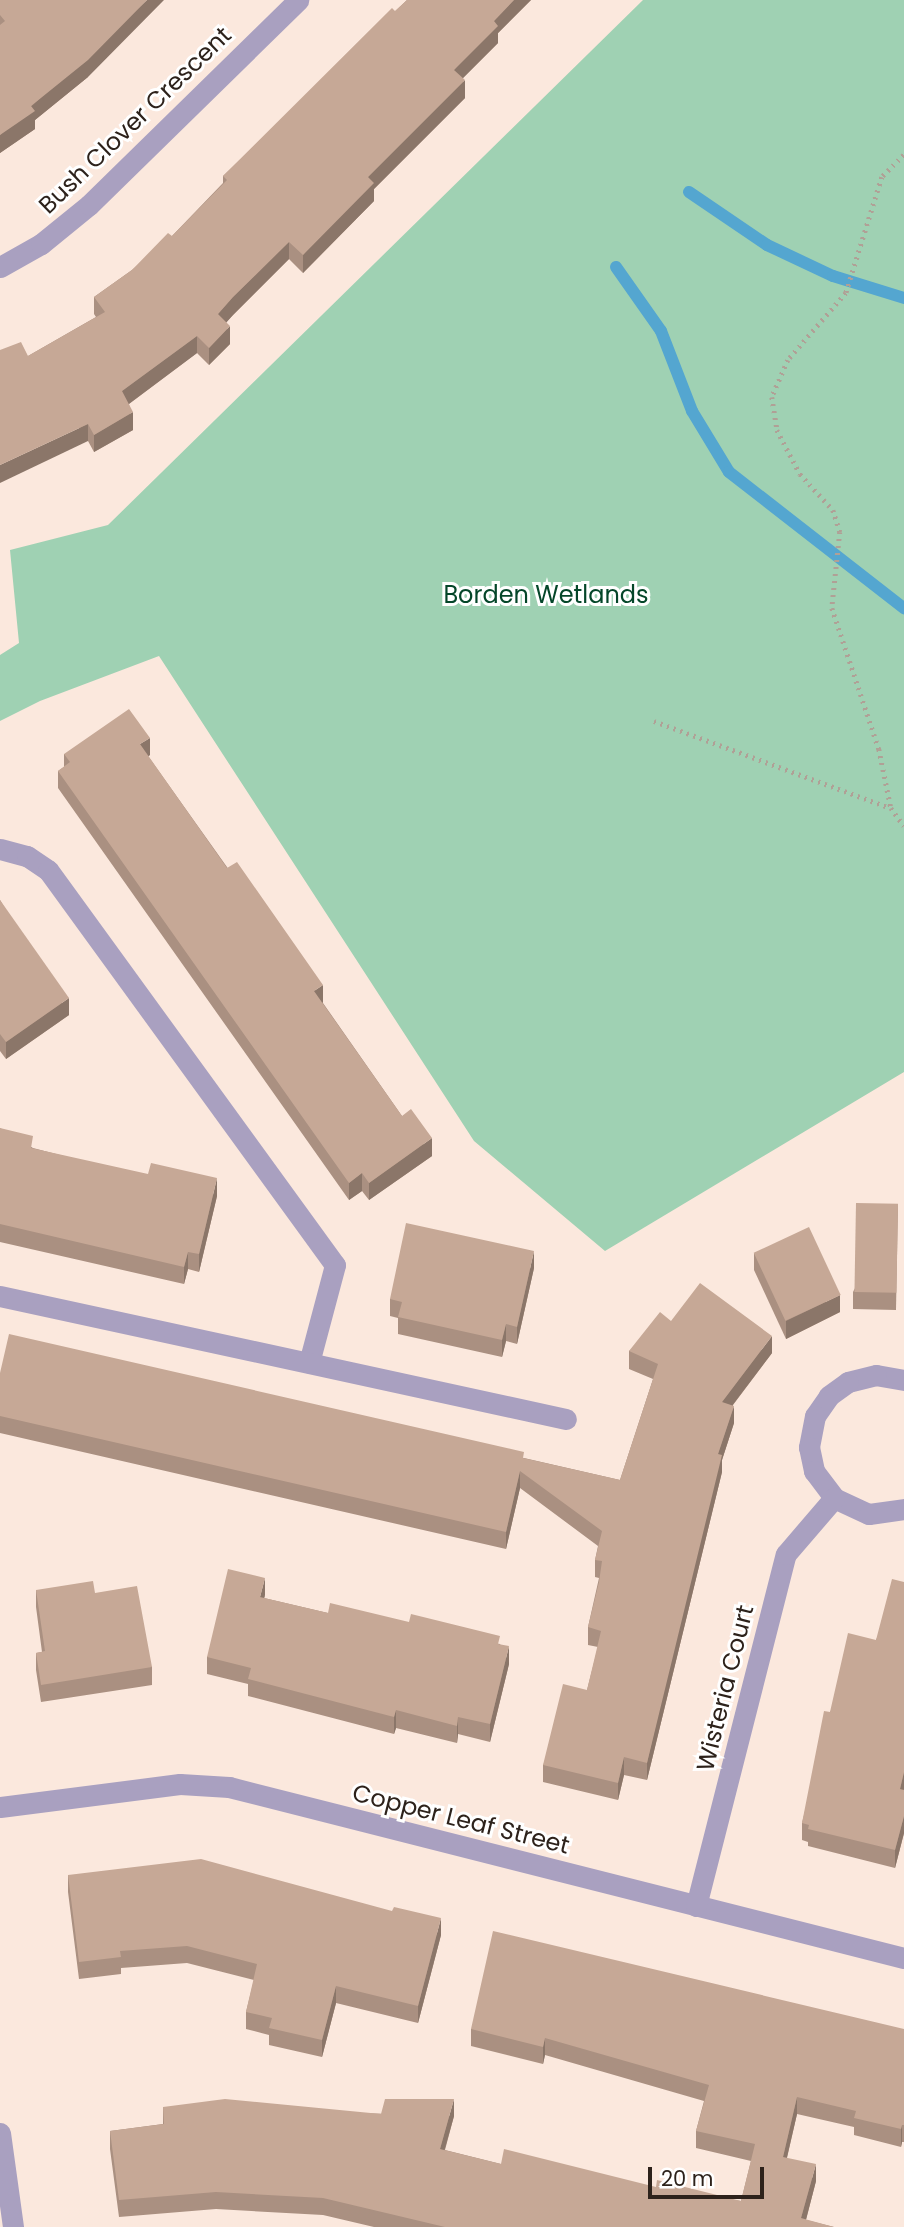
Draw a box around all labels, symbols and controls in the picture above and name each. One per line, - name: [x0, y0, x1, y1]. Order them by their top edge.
- street label: Bush Clover Crescent: [33, 21, 237, 219]
- park label: Borden Wetlands: [443, 581, 649, 609]
- street label: Wisteria Court: [690, 1602, 760, 1774]
- street label: Copper Leaf Street: [350, 1778, 572, 1860]
- scale bar: [652, 2154, 768, 2198]
- text: 20 m: [661, 2164, 714, 2193]

